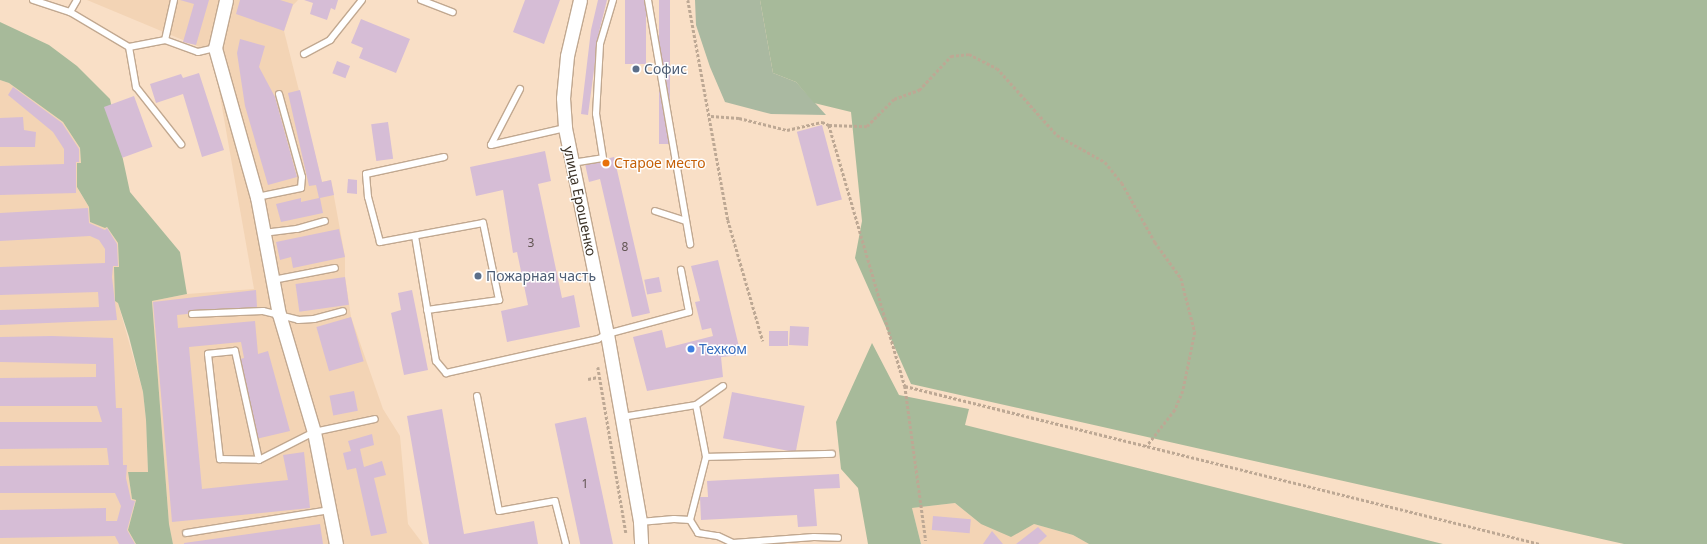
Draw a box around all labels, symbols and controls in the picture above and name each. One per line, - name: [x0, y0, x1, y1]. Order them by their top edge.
- place label: Софис: [644, 61, 687, 77]
- marker: Софис: [631, 64, 641, 74]
- street label: улица Ерошенко: [560, 144, 600, 258]
- place label: Старое место: [614, 155, 705, 171]
- marker: Старое место: [601, 158, 611, 168]
- house number: 3: [528, 236, 534, 250]
- house number: 8: [622, 240, 628, 254]
- place label: Пожарная часть: [486, 268, 596, 284]
- marker: Пожарная часть: [473, 271, 483, 281]
- place label: Техком: [699, 341, 747, 357]
- marker: Техком: [686, 344, 696, 354]
- house number: 1: [582, 477, 588, 491]

